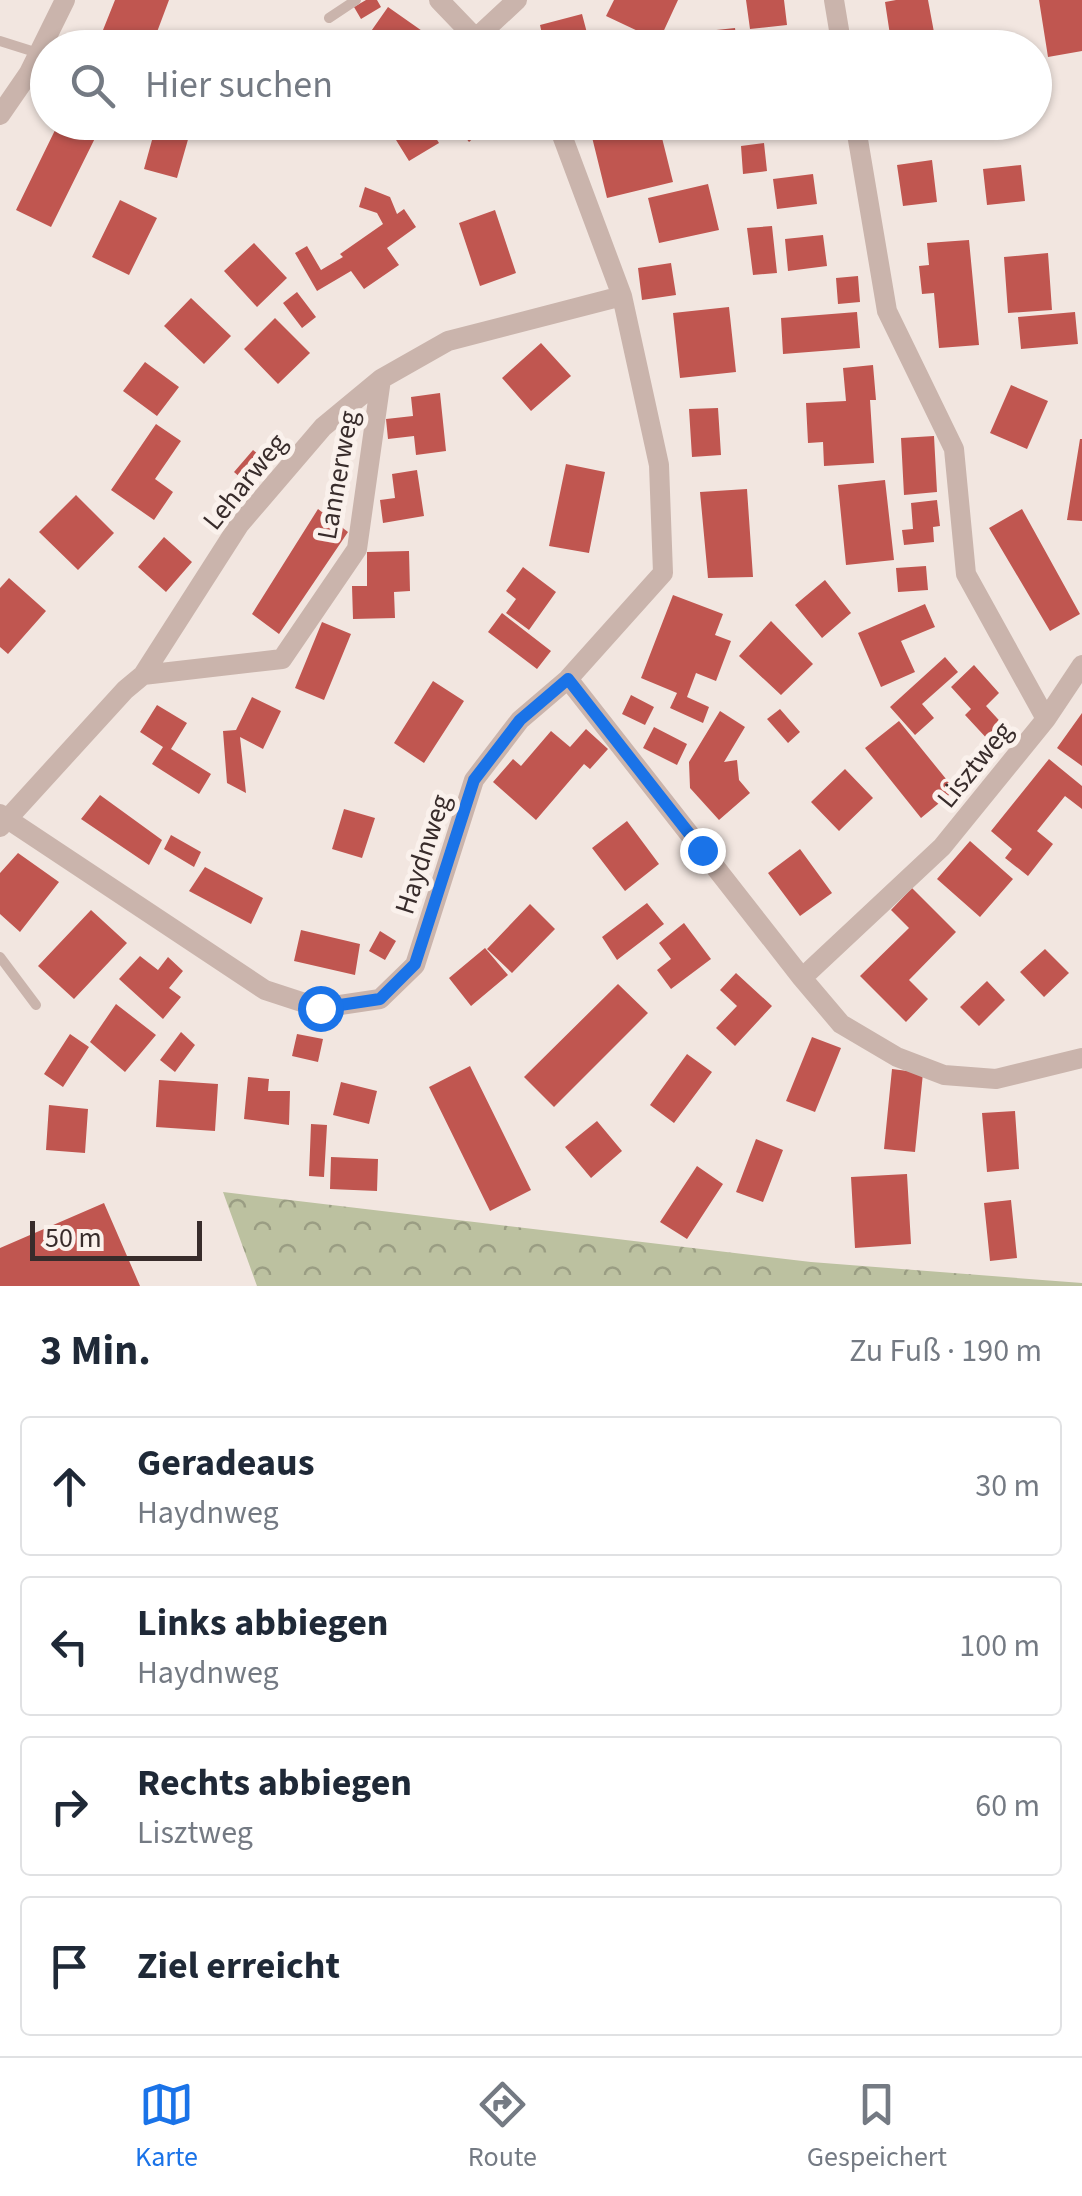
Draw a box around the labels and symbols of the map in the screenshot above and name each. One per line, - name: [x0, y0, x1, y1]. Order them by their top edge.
- street label: Lannerweg: [307, 408, 369, 543]
- street label: Leharweg: [193, 425, 296, 539]
- street label: Lisztweg: [927, 713, 1022, 817]
- street label: Haydnweg: [385, 789, 461, 919]
- route end: [680, 828, 726, 874]
- route start: [298, 986, 344, 1032]
- scale bar: [30, 1216, 202, 1260]

